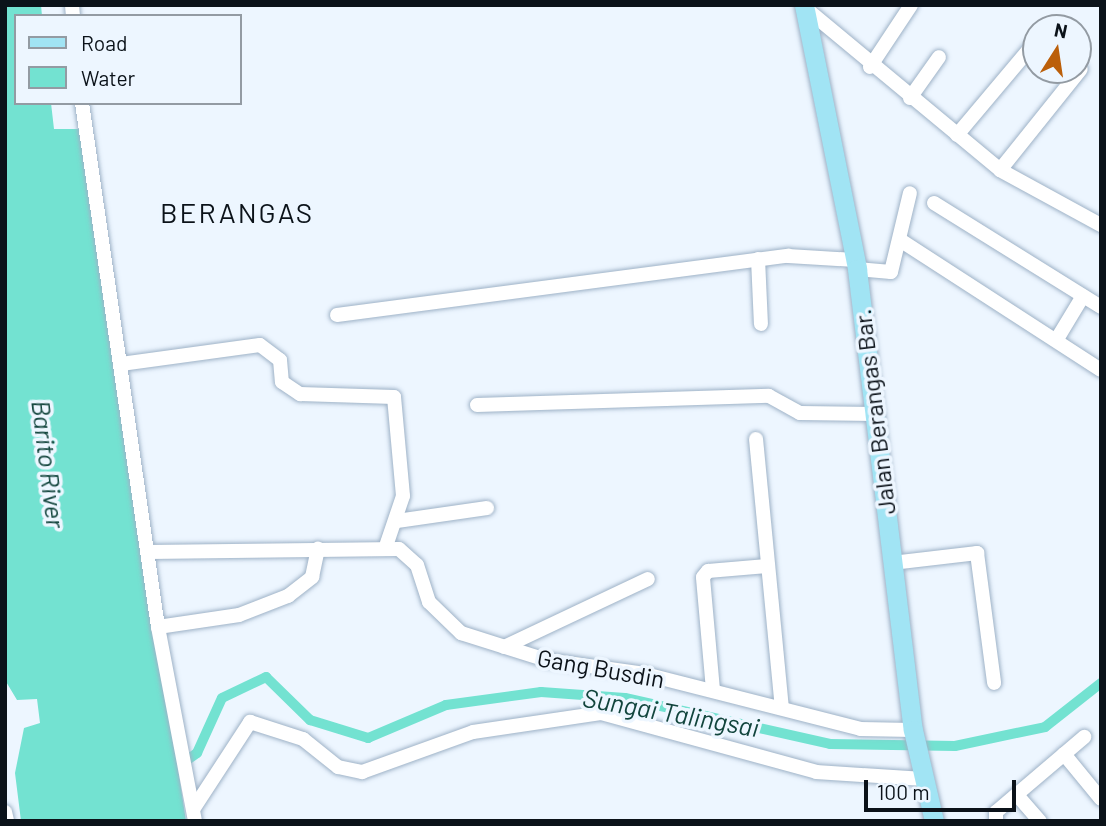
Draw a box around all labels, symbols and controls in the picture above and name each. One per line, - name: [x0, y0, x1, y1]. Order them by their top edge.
- legend: [14, 14, 242, 105]
- north arrow: [1022, 14, 1092, 84]
- text: N: [1052, 17, 1070, 42]
- text: Road: [81, 30, 127, 55]
- text: Water: [81, 65, 135, 90]
- district label: BERANGAS: [161, 195, 313, 229]
- street label: Jalan Berangas Bar.: [847, 308, 901, 516]
- water label: Barito River: [26, 398, 72, 530]
- street label: Gang Busdin: [535, 643, 667, 693]
- water label: Sungai Talingsai: [580, 681, 762, 743]
- scale bar: [868, 766, 1020, 810]
- text: 100 m: [877, 779, 930, 804]

